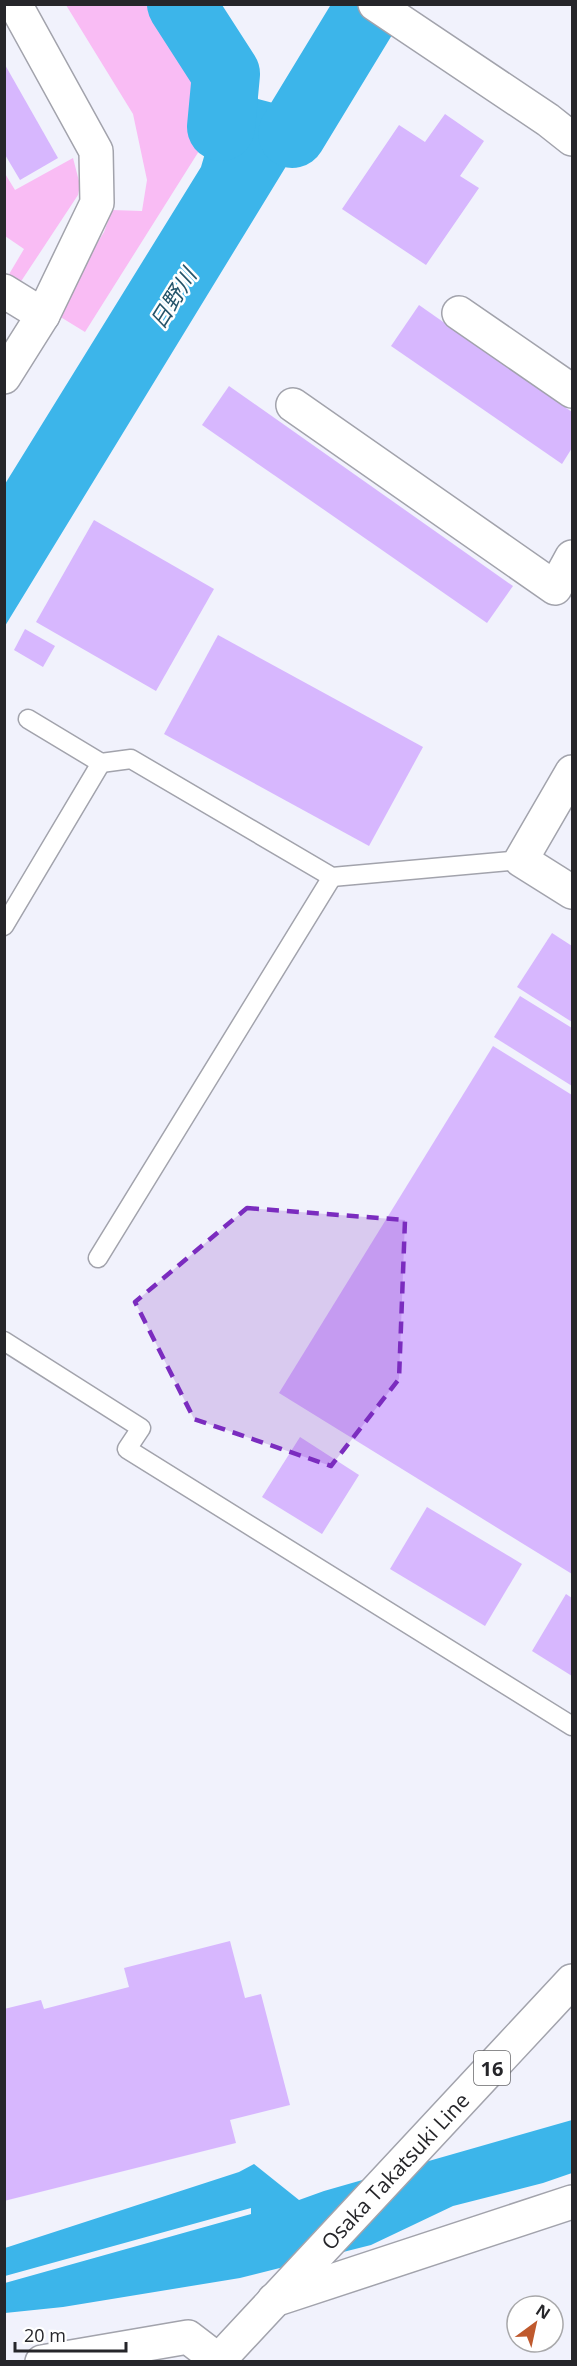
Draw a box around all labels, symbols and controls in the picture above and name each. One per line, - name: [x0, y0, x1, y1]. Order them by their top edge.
- water label: 日野川: [142, 260, 203, 334]
- road number: 16: [474, 2051, 510, 2085]
- street label: Osaka Takatsuki Line: [315, 2086, 475, 2256]
- north arrow: [505, 2294, 565, 2354]
- text: N: [532, 2299, 555, 2324]
- scale bar: [15, 2315, 126, 2353]
- text: 20 m: [24, 2323, 66, 2347]

